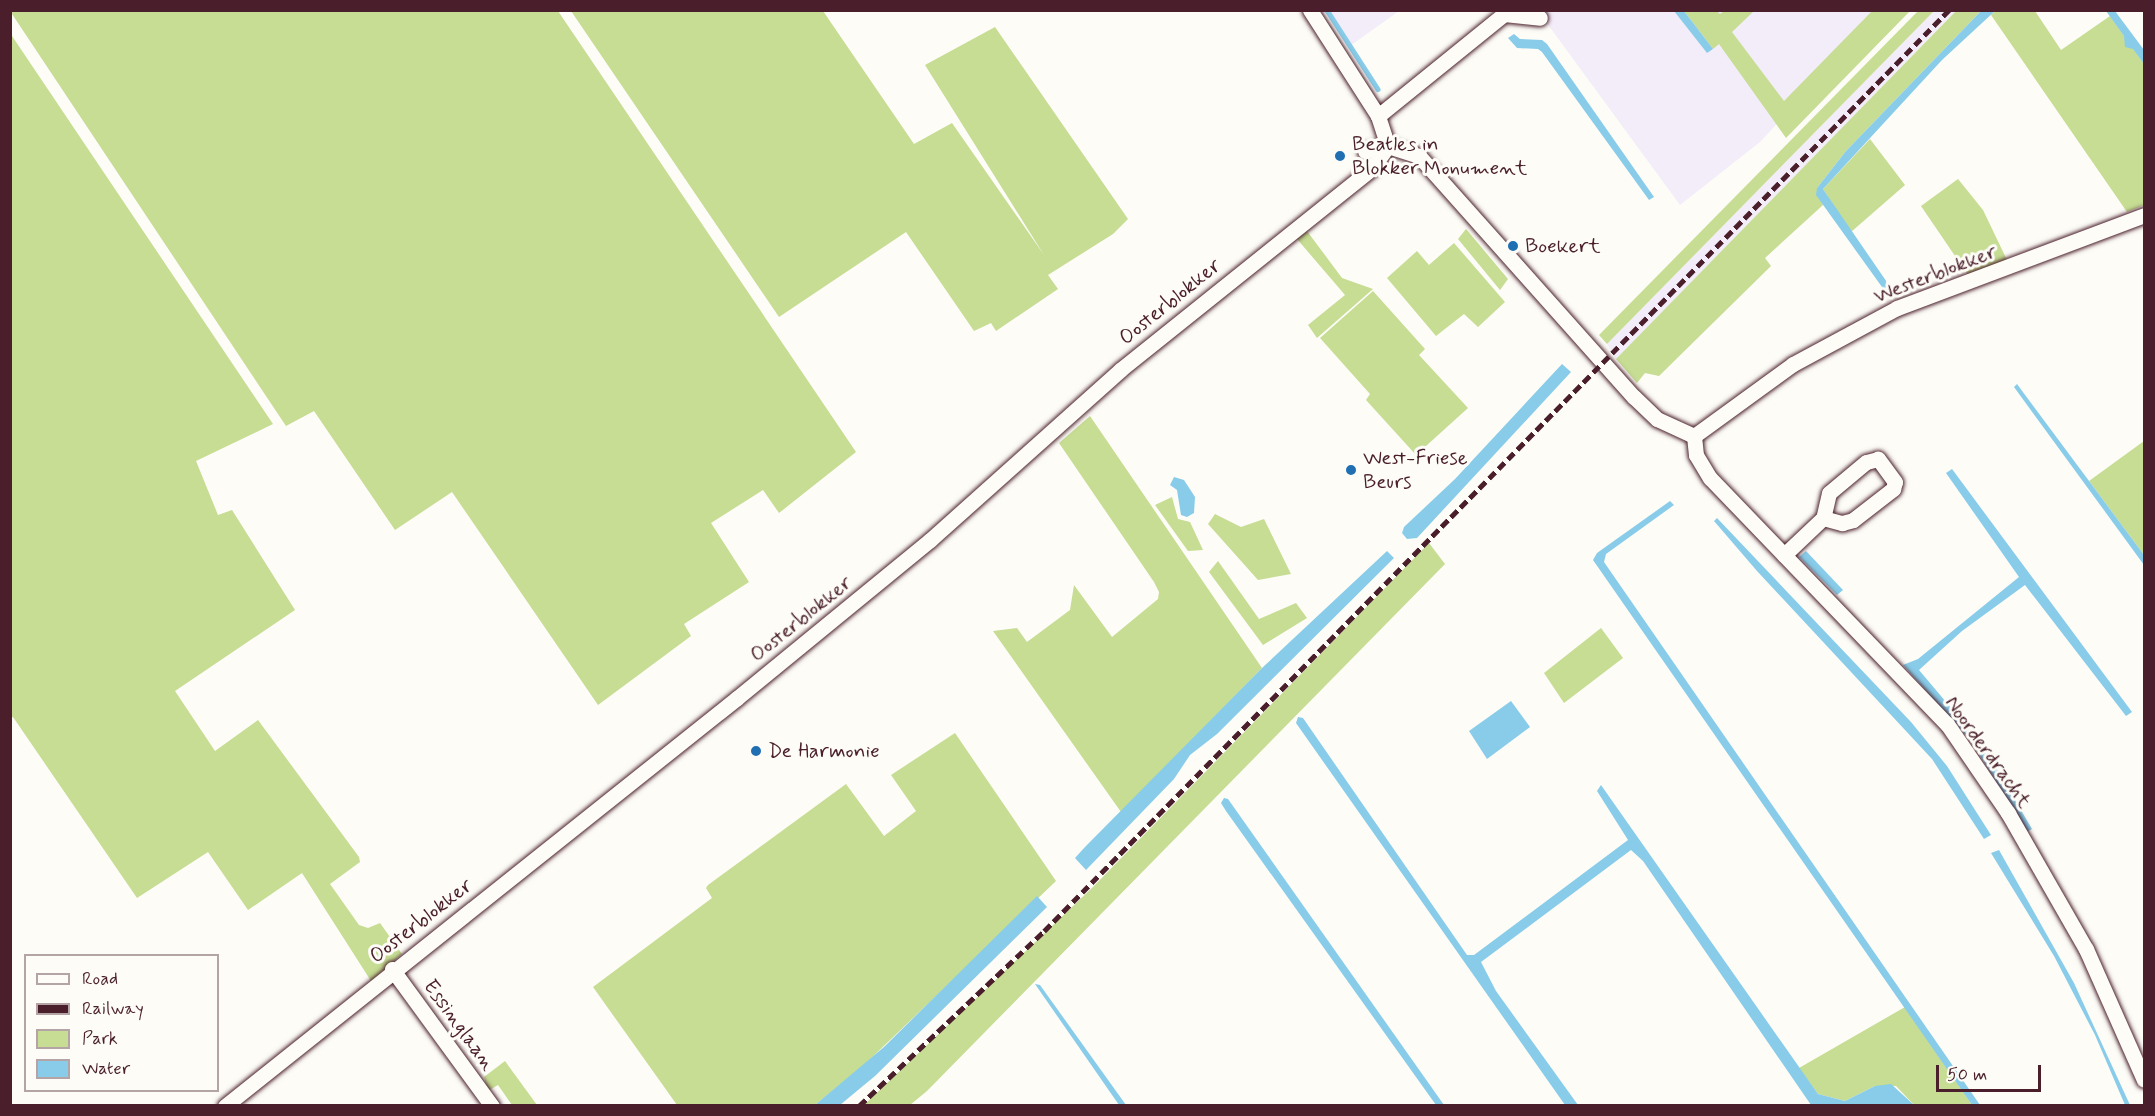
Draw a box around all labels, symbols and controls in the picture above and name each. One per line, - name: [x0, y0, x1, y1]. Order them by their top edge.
- place label: Beatles in Blokker Monument: [1352, 131, 1522, 181]
- marker: Beatles in Blokker Monument: [1333, 149, 1347, 163]
- place label: Boekert: [1525, 233, 1601, 259]
- marker: Boekert: [1506, 239, 1520, 253]
- street label: Westerblokker: [1870, 239, 2000, 309]
- street label: Oosterblokker: [1114, 253, 1226, 351]
- place label: West-Friese Beurs: [1363, 445, 1468, 495]
- marker: West-Friese Beurs: [1344, 463, 1358, 477]
- street label: Oosterblokker: [745, 570, 857, 668]
- street label: Noorderdracht: [1939, 691, 2037, 813]
- place label: De Harmonie: [768, 738, 888, 764]
- marker: De Harmonie: [749, 744, 763, 758]
- street label: Oosterblokker: [365, 873, 477, 969]
- legend: [24, 954, 219, 1092]
- text: Road: [82, 967, 118, 991]
- street label: Essinglaan: [418, 975, 500, 1075]
- text: Railway: [82, 997, 144, 1021]
- text: Park: [82, 1027, 118, 1051]
- scale bar: [1939, 1053, 2044, 1091]
- text: Water: [82, 1057, 130, 1081]
- text: 50 m: [1947, 1063, 1987, 1087]

